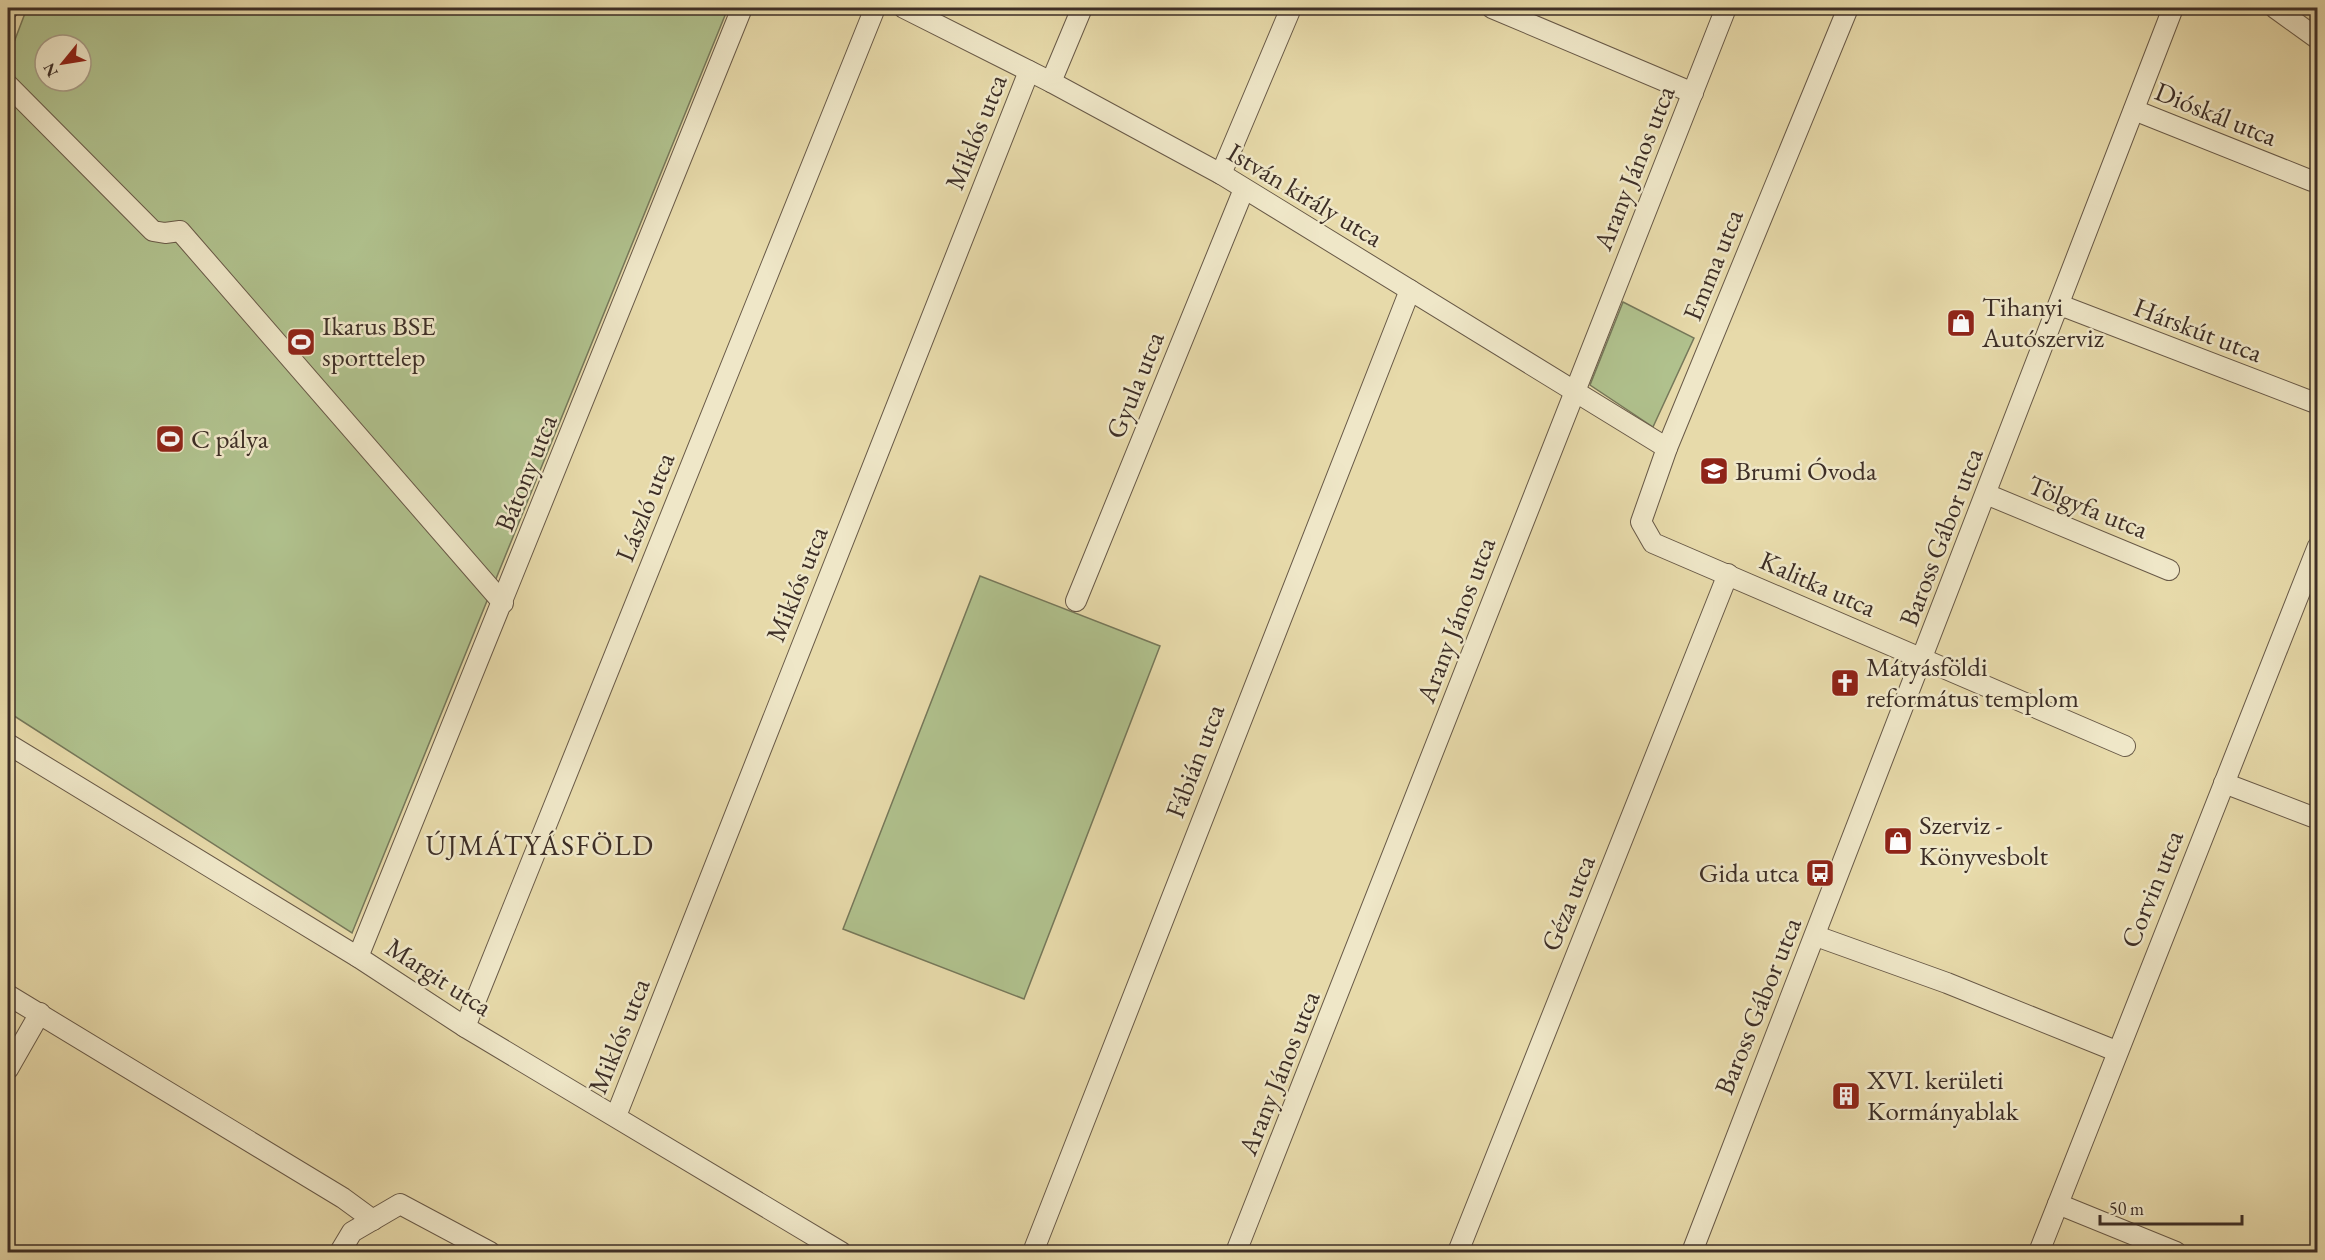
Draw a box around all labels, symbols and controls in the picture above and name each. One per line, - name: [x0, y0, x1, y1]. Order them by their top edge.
- north arrow: [33, 33, 93, 93]
- text: N: [38, 59, 63, 81]
- street label: Miklós utca: [937, 69, 1015, 195]
- street label: Dióskál utca: [2150, 73, 2282, 154]
- street label: Arany János utca: [1584, 80, 1683, 256]
- street label: István király utca: [1221, 134, 1389, 255]
- street label: Emma utca: [1674, 204, 1751, 326]
- place label: Tihanyi Autószerviz: [1981, 289, 2105, 355]
- street label: Hárskút utca: [2129, 289, 2268, 370]
- shop icon: Tihanyi Autószerviz: [1945, 307, 1977, 339]
- place label: Ikarus BSE sporttelep: [322, 308, 436, 374]
- sports icon: Ikarus BSE sporttelep: [285, 326, 317, 358]
- street label: Gyula utca: [1097, 326, 1172, 444]
- street label: Bátony utca: [486, 409, 565, 536]
- place label: C pálya: [191, 421, 269, 456]
- sports icon: C pálya: [154, 423, 186, 455]
- street label: Baross Gábor utca: [1890, 443, 1991, 631]
- street label: László utca: [607, 447, 682, 567]
- place label: Brumi Óvoda: [1735, 453, 1877, 488]
- school or university icon: Brumi Óvoda: [1698, 455, 1730, 487]
- street label: Tölgyfa utca: [2023, 467, 2154, 547]
- street label: Miklós utca: [758, 521, 836, 647]
- street label: Arany János utca: [1408, 532, 1503, 709]
- street label: Kalitka utca: [1755, 542, 1882, 625]
- place label: Mátyásföldi református templom: [1866, 649, 2079, 715]
- church icon: Mátyásföldi református templom: [1829, 667, 1861, 699]
- street label: Fábián utca: [1157, 699, 1232, 823]
- place label: Szerviz - Könyvesbolt: [1919, 807, 2049, 873]
- shop icon: Szerviz - Könyvesbolt: [1882, 825, 1914, 857]
- street label: Corvin utca: [2112, 825, 2191, 953]
- district label: ÚJMÁTYÁSFÖLD: [425, 827, 655, 863]
- street label: Géza utca: [1532, 849, 1603, 956]
- place label: Gida utca: [1699, 855, 1799, 890]
- bus stop icon: Gida utca: [1804, 857, 1836, 889]
- street label: Baross Gábor utca: [1706, 912, 1809, 1100]
- street label: Margit utca: [379, 929, 499, 1024]
- street label: Miklós utca: [580, 973, 658, 1099]
- street label: Arany János utca: [1229, 985, 1328, 1161]
- place label: XVI. kerületi Kormányablak: [1866, 1062, 2019, 1128]
- building icon: XVI. kerületi Kormányablak: [1830, 1080, 1862, 1112]
- scale bar: [2100, 1188, 2242, 1226]
- text: 50 m: [2109, 1197, 2144, 1220]

